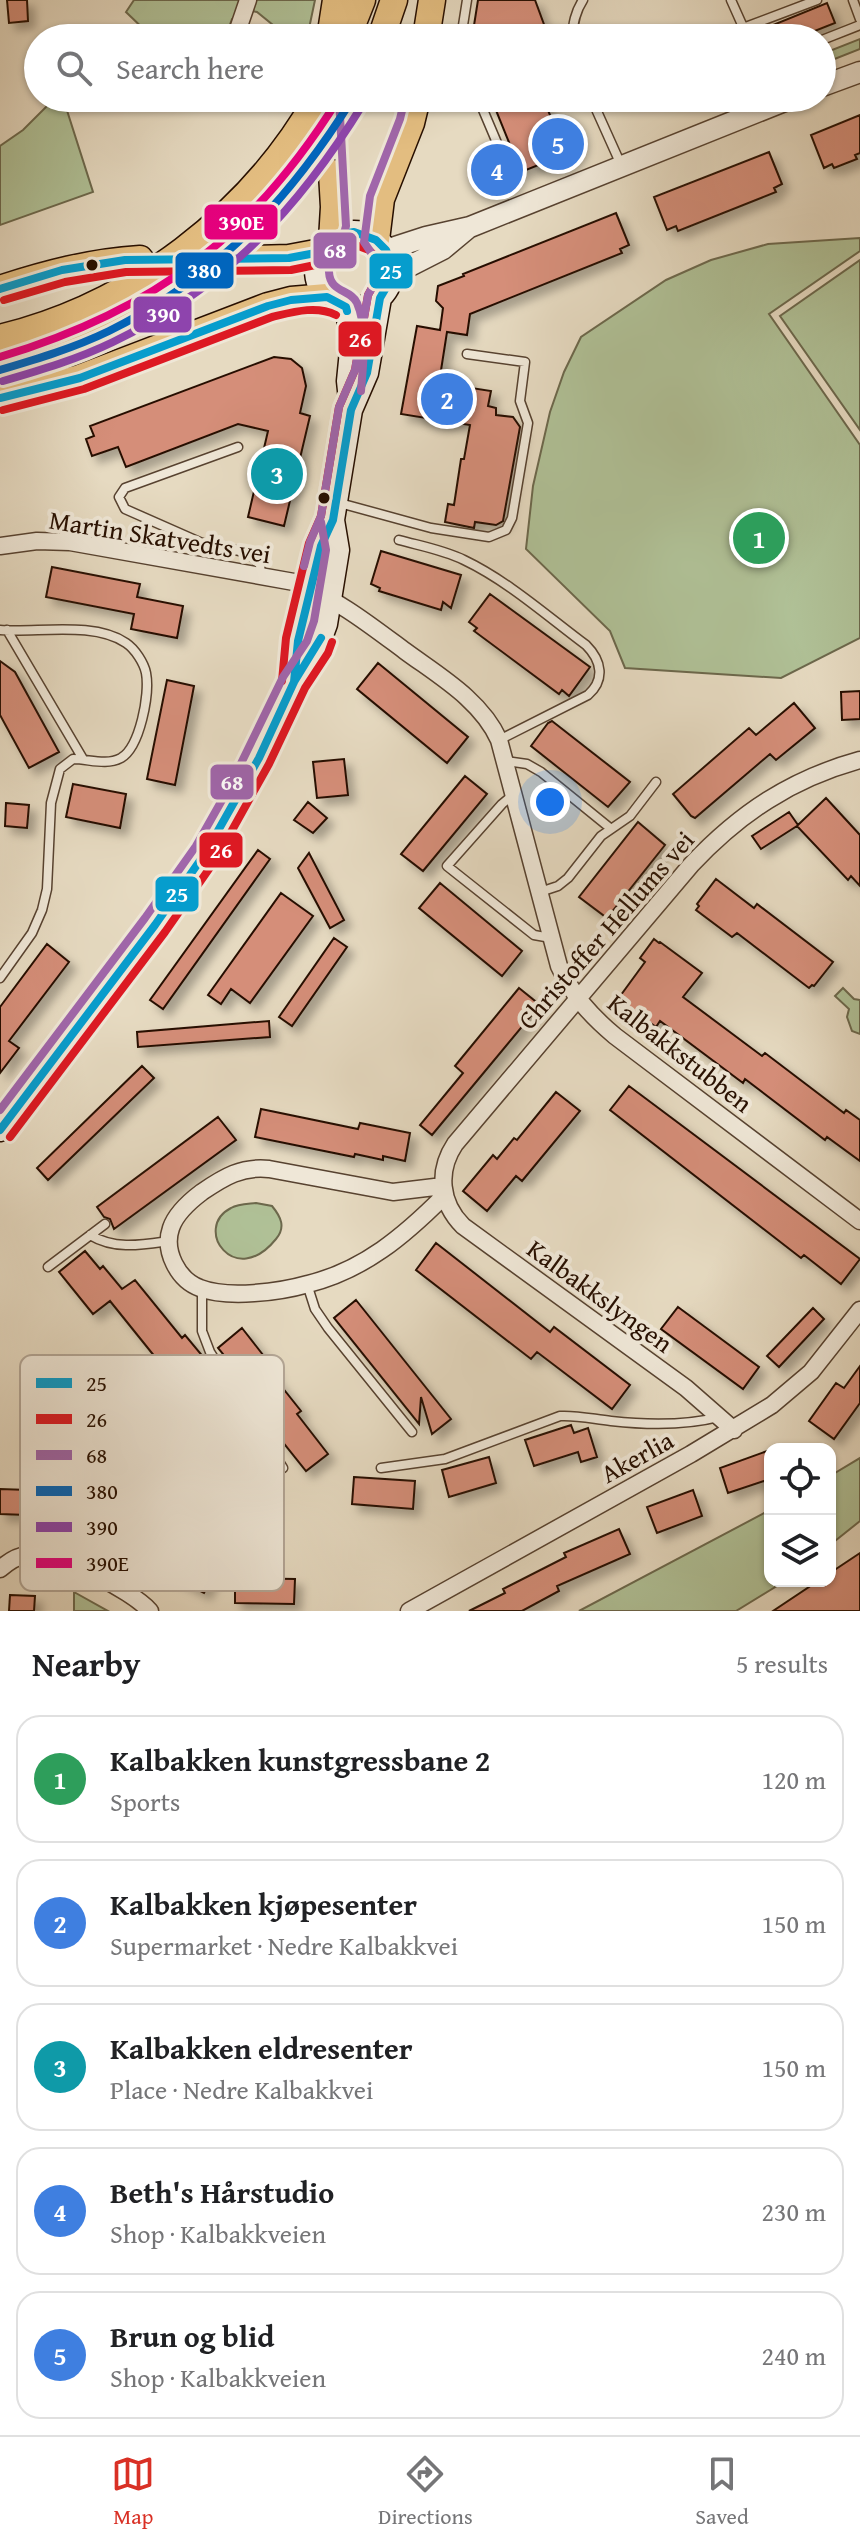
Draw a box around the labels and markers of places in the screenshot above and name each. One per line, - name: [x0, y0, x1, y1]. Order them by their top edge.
- pin: 5: [532, 114, 584, 174]
- pin: 4: [471, 140, 523, 200]
- unlabelled marker: [84, 257, 100, 273]
- pin: 2: [421, 369, 473, 429]
- pin: 3: [251, 444, 303, 504]
- unlabelled marker: [316, 490, 332, 506]
- pin: 1: [733, 508, 785, 568]

